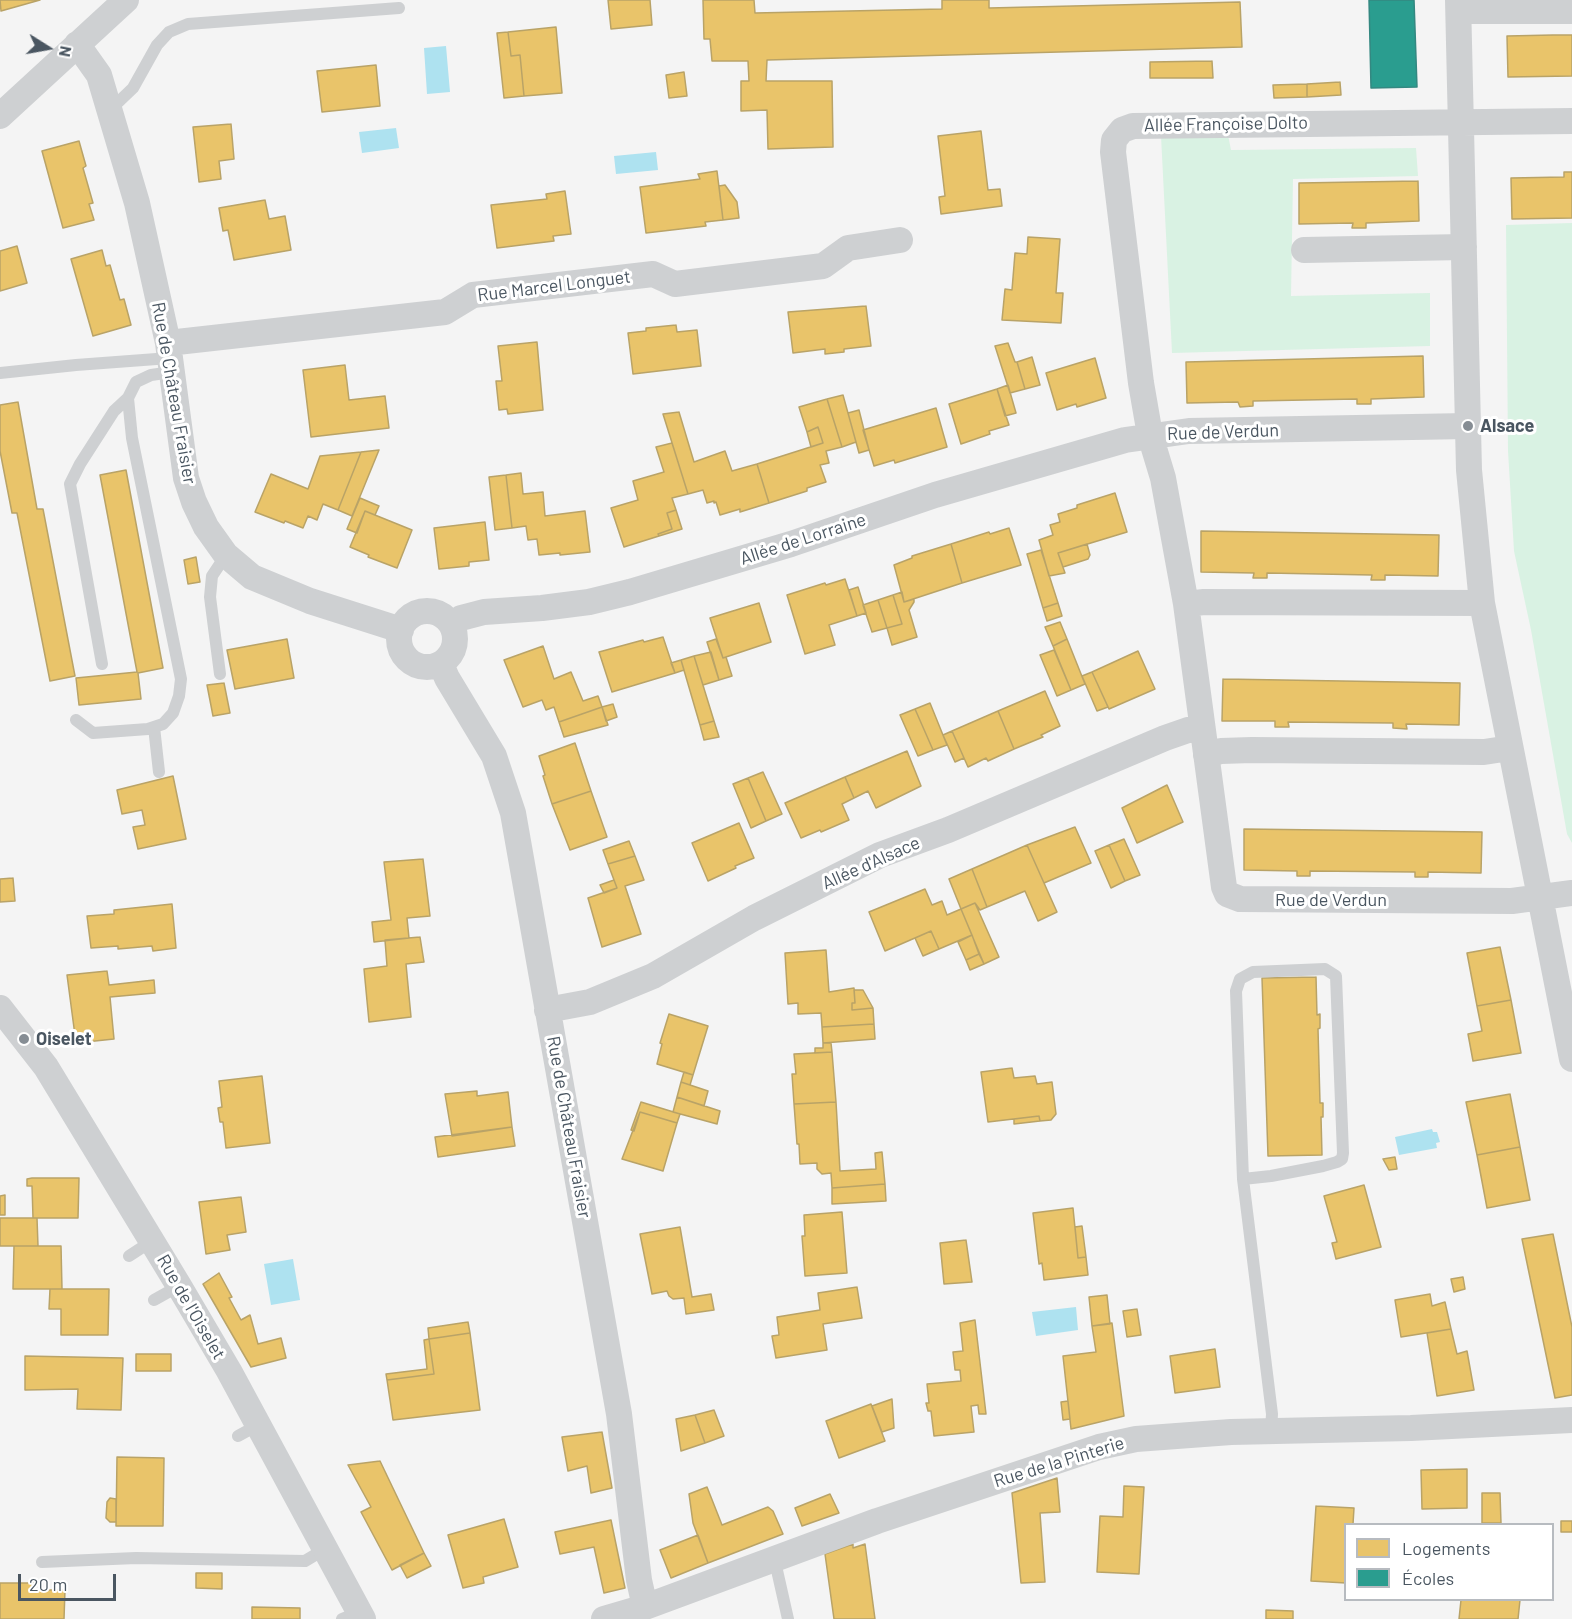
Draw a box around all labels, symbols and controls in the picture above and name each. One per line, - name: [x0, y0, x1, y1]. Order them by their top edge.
- north arrow: [18, 18, 78, 78]
- text: N: [56, 44, 77, 59]
- street label: Allée Françoise Dolto: [1144, 112, 1308, 136]
- street label: Rue Marcel Longuet: [476, 266, 632, 306]
- street label: Rue de Château Fraisier: [147, 300, 201, 486]
- place label: Alsace: [1480, 415, 1534, 437]
- street label: Rue de Verdun: [1167, 419, 1279, 445]
- marker: Alsace: [1461, 419, 1475, 433]
- street label: Allée de Lorraine: [737, 508, 869, 570]
- street label: Allée d'Alsace: [819, 832, 923, 894]
- street label: Rue de Verdun: [1275, 889, 1387, 911]
- place label: Oiselet: [36, 1028, 91, 1050]
- marker: Oiselet: [17, 1032, 31, 1046]
- street label: Rue de Château Fraisier: [542, 1034, 596, 1220]
- street label: Rue de l'Oiselet: [152, 1251, 230, 1363]
- street label: Rue de la Pinterie: [991, 1432, 1127, 1492]
- legend: [1344, 1523, 1554, 1601]
- text: Logements: [1402, 1537, 1491, 1559]
- scale bar: [21, 1562, 118, 1600]
- text: Écoles: [1402, 1567, 1454, 1589]
- text: 20 m: [29, 1573, 67, 1595]

